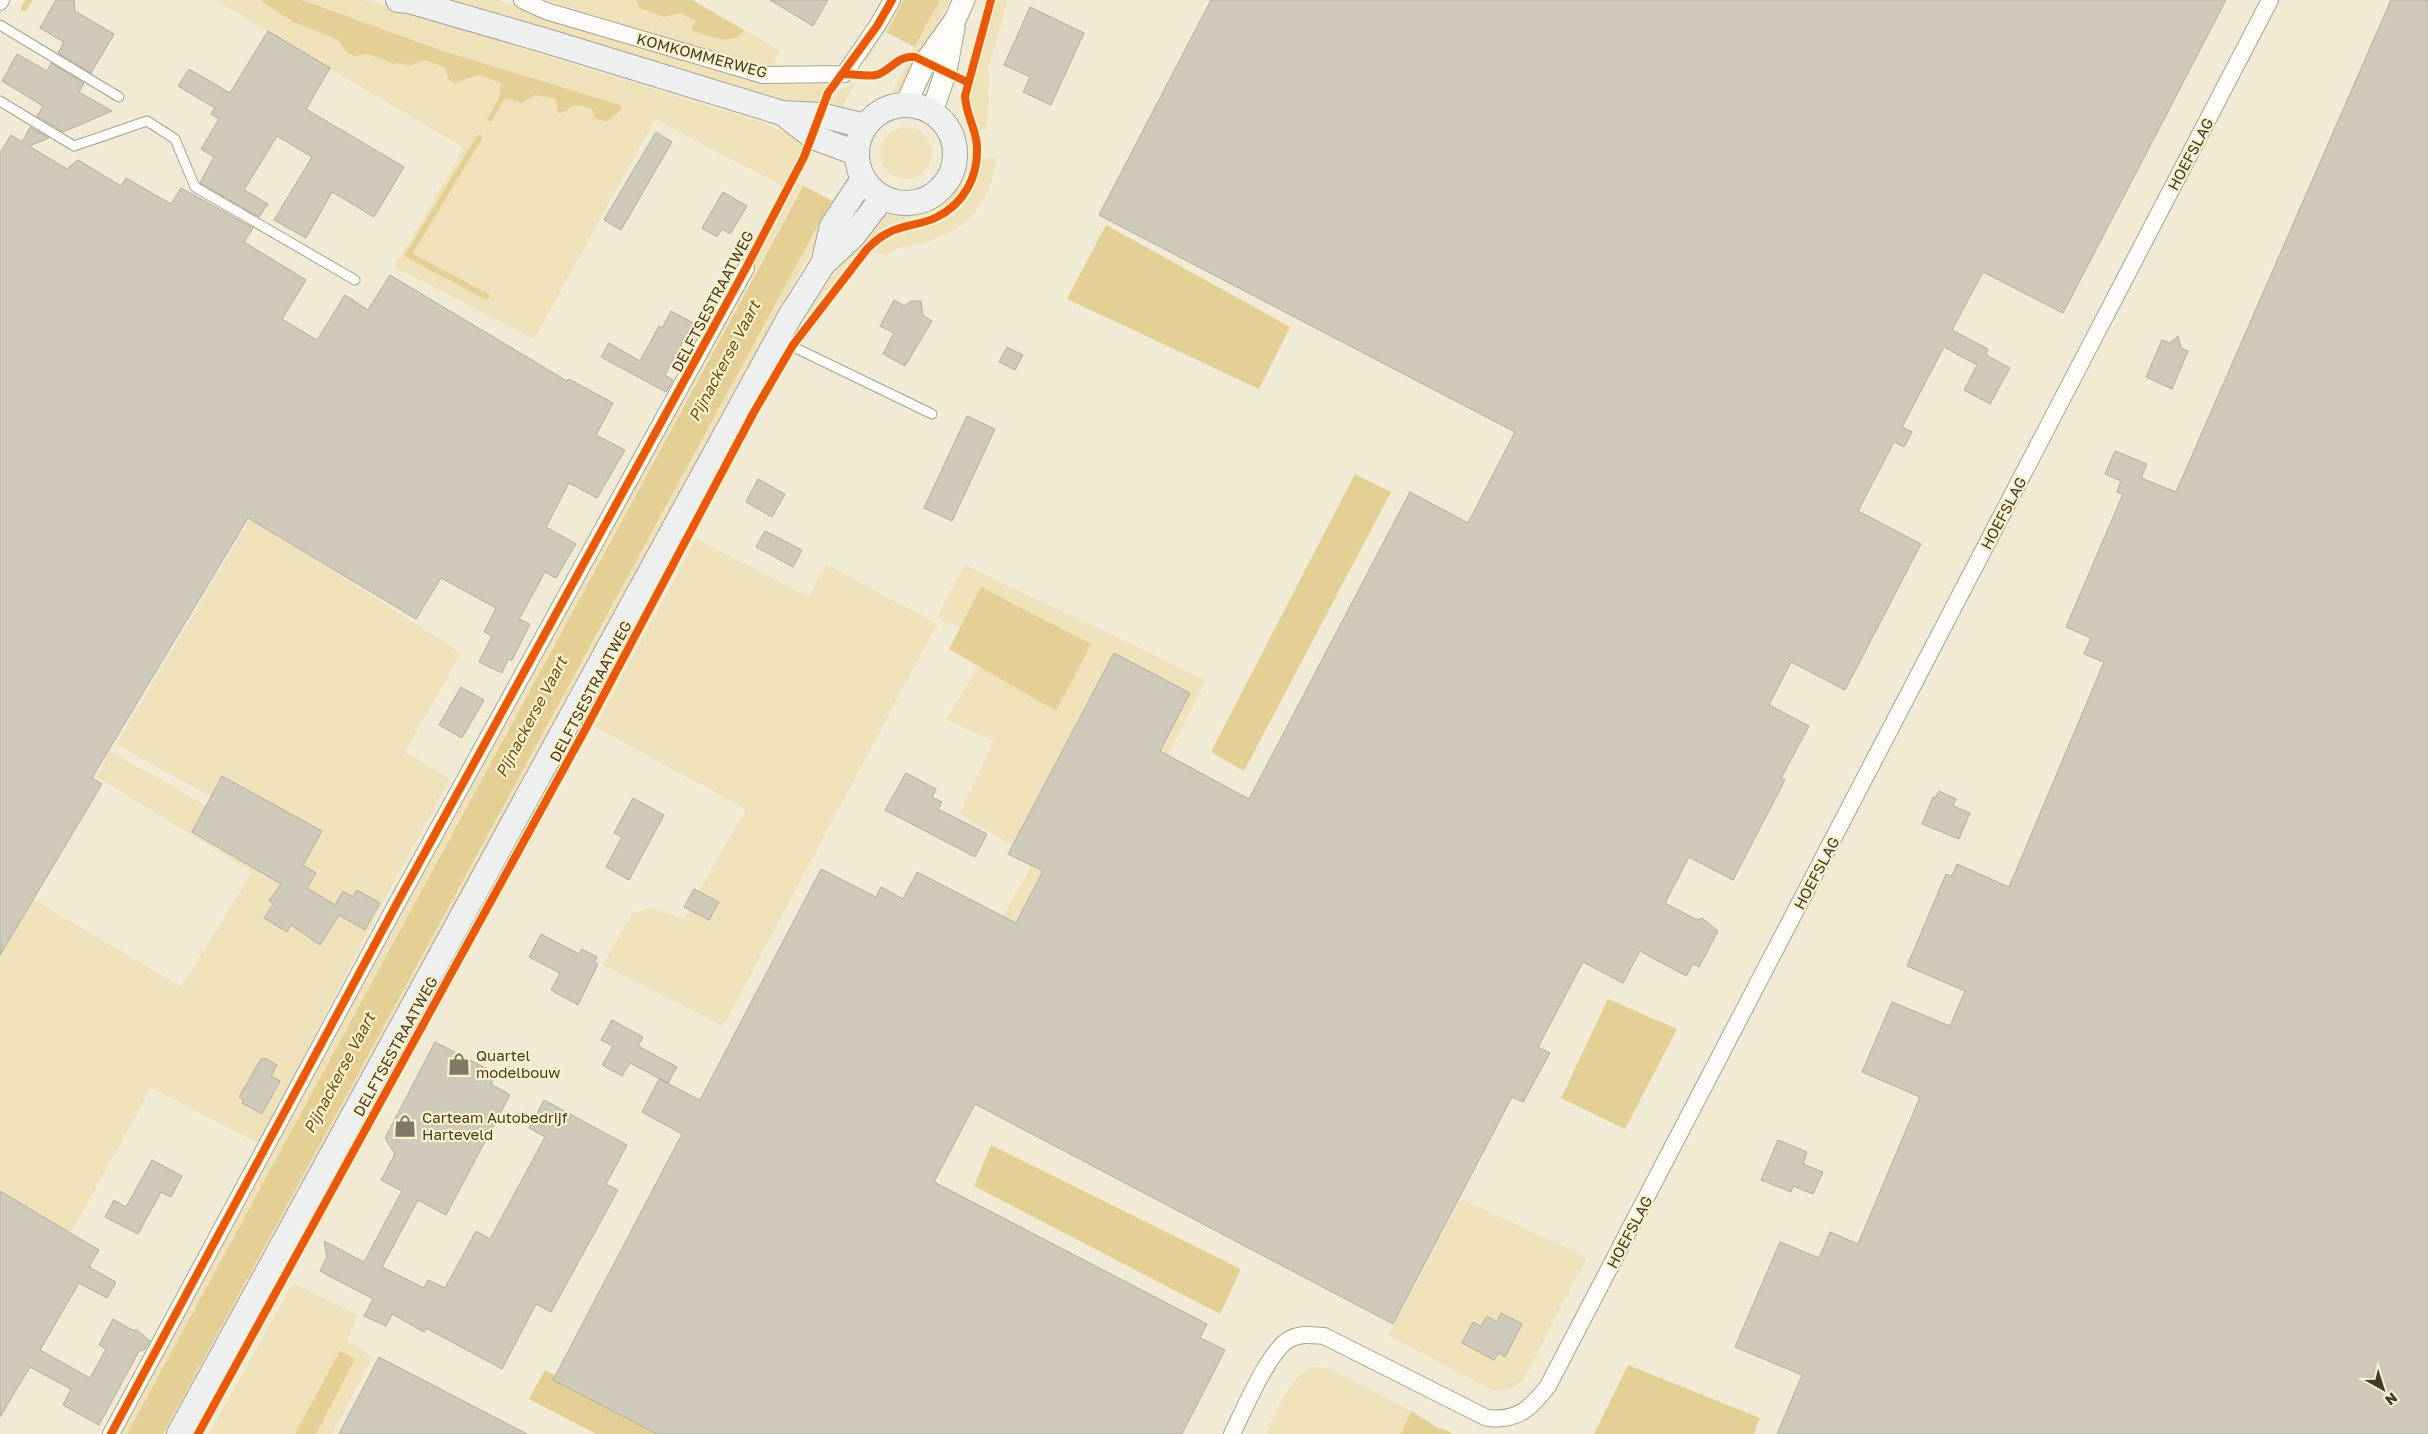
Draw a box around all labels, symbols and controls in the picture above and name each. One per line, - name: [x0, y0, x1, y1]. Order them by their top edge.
- street label: KOMKOMMERWEG: [635, 29, 769, 81]
- street label: HOEFSLAG: [2163, 115, 2217, 193]
- street label: DELFTSESTRAATWEG: [667, 227, 757, 375]
- water label: Pijnackerse Vaart: [684, 296, 765, 425]
- street label: HOEFSLAG: [1976, 474, 2030, 552]
- street label: DELFTSESTRAATWEG: [545, 617, 635, 765]
- water label: Pijnackerse Vaart: [491, 652, 572, 781]
- street label: HOEFSLAG: [1789, 834, 1843, 912]
- street label: DELFTSESTRAATWEG: [349, 973, 441, 1119]
- water label: Pijnackerse Vaart: [299, 1008, 380, 1137]
- place label: Quartel modelbouw: [476, 1046, 560, 1081]
- shop icon: Quartel modelbouw: [446, 1051, 472, 1077]
- place label: Carteam Autobedrijf Harteveld: [422, 1108, 568, 1143]
- shop icon: Carteam Autobedrijf Harteveld: [392, 1113, 418, 1139]
- street label: HOEFSLAG: [1602, 1193, 1656, 1271]
- north arrow: [2358, 1364, 2408, 1414]
- text: N: [2382, 1390, 2401, 1409]

